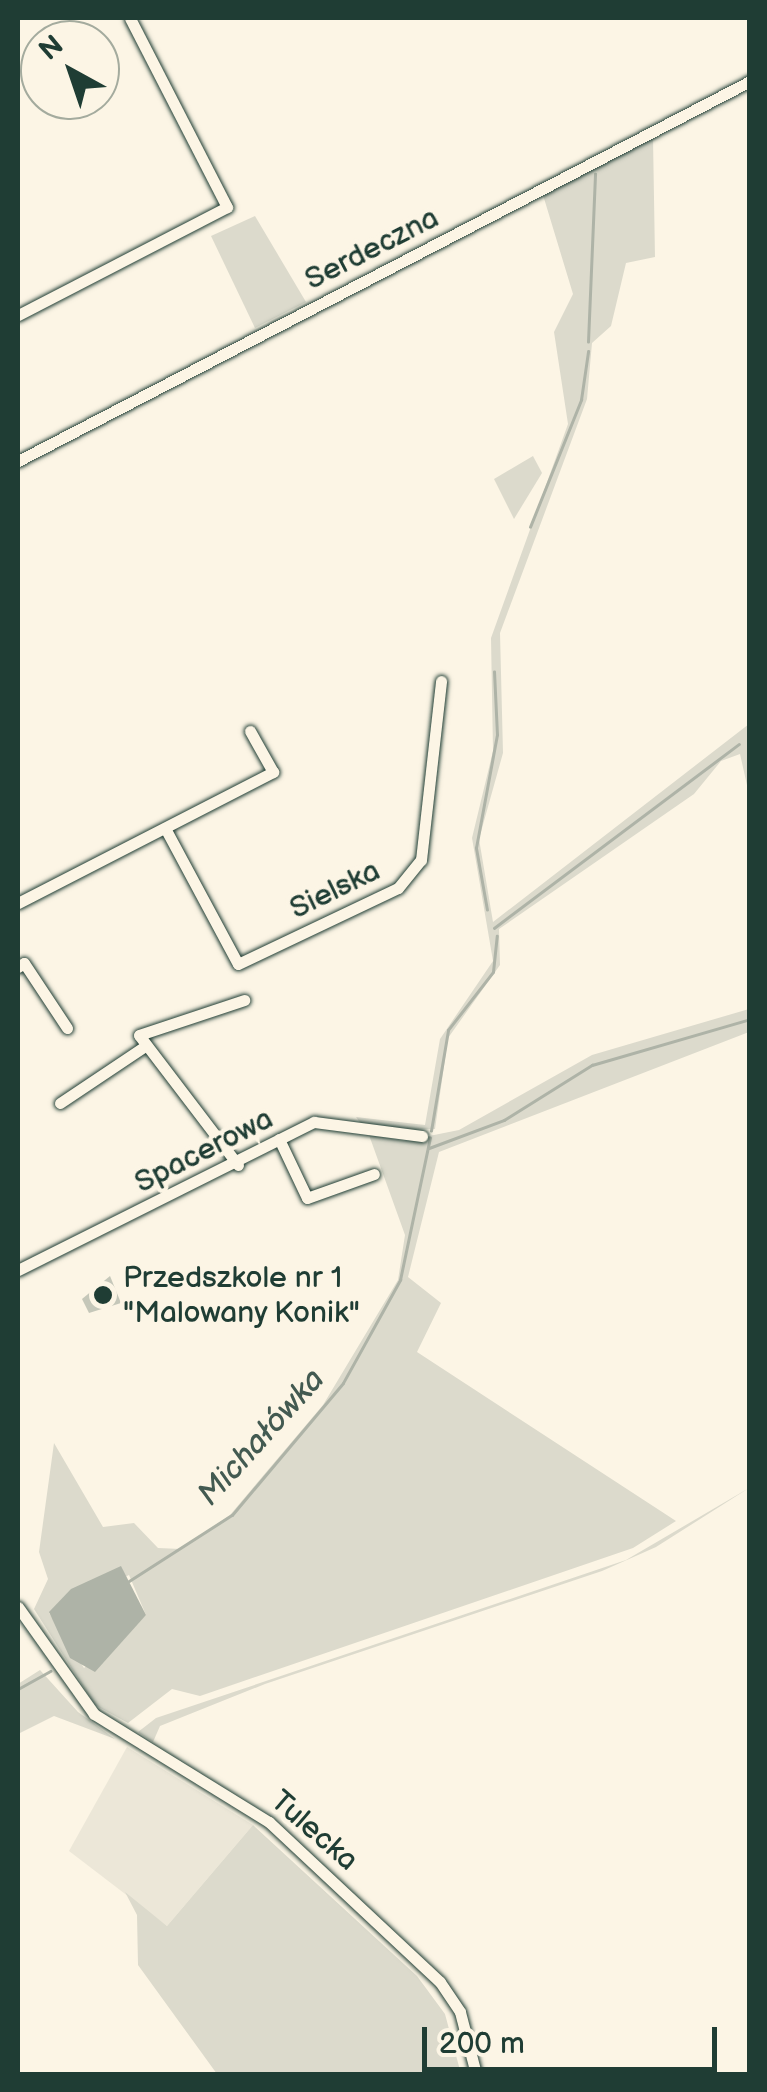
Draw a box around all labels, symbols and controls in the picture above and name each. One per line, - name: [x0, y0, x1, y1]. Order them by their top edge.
- north arrow: [20, 20, 120, 120]
- text: N: [33, 29, 70, 68]
- street label: Serdeczna: [299, 200, 445, 298]
- street label: Sielska: [284, 853, 386, 927]
- street label: Spacerowa: [129, 1101, 279, 1201]
- place label: Przedszkole nr 1 "Malowany Konik": [123, 1260, 362, 1330]
- marker: Przedszkole nr 1 "Malowany Konik": [92, 1284, 114, 1306]
- water label: Michałówka: [190, 1362, 334, 1514]
- street label: Tulecka: [263, 1783, 365, 1879]
- scale bar: [427, 2007, 722, 2069]
- text: 200 m: [439, 2026, 525, 2062]

